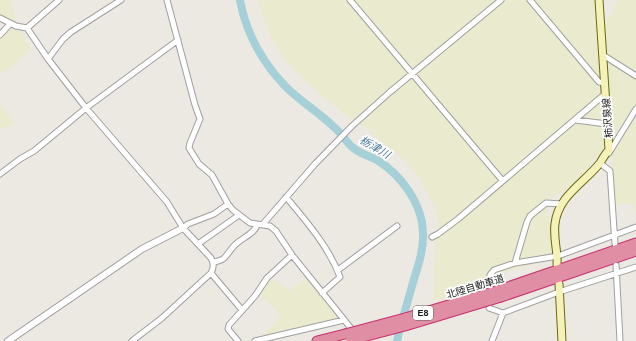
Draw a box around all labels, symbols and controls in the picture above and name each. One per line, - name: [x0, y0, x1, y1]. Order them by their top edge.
- street label: 柿沢泉線: [601, 98, 614, 138]
- water label: 栃津川: [358, 133, 393, 161]
- street label: 北陸自動車道: [445, 272, 505, 301]
- road number: E8: [413, 306, 433, 320]

